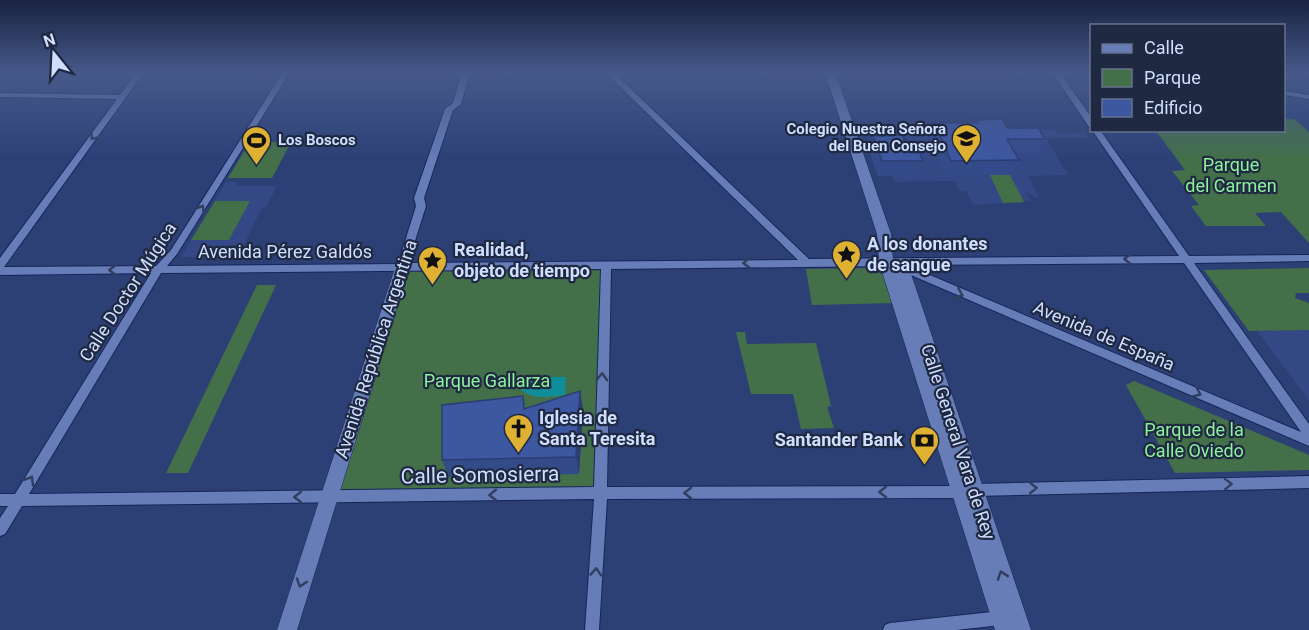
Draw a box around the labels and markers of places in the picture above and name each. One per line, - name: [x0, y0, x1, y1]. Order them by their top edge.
- place label: Colegio Nuestra Señora del Buen Consejo: [787, 120, 946, 155]
- school or university icon: Colegio Nuestra Señora del Buen Consejo: [951, 122, 983, 164]
- sports icon: Los Boscos: [241, 124, 273, 166]
- place label: Los Boscos: [278, 131, 356, 149]
- place label: A los donantes de sangue: [867, 233, 987, 275]
- place icon: A los donantes de sangue: [830, 238, 862, 280]
- place label: Realidad, objeto de tiempo: [454, 239, 590, 281]
- place icon: Realidad, objeto de tiempo: [417, 244, 449, 286]
- place label: Iglesia de Santa Teresita: [539, 407, 656, 449]
- church icon: Iglesia de Santa Teresita: [502, 412, 534, 454]
- bank icon: Santander Bank: [908, 424, 940, 466]
- place label: Santander Bank: [775, 429, 903, 450]

